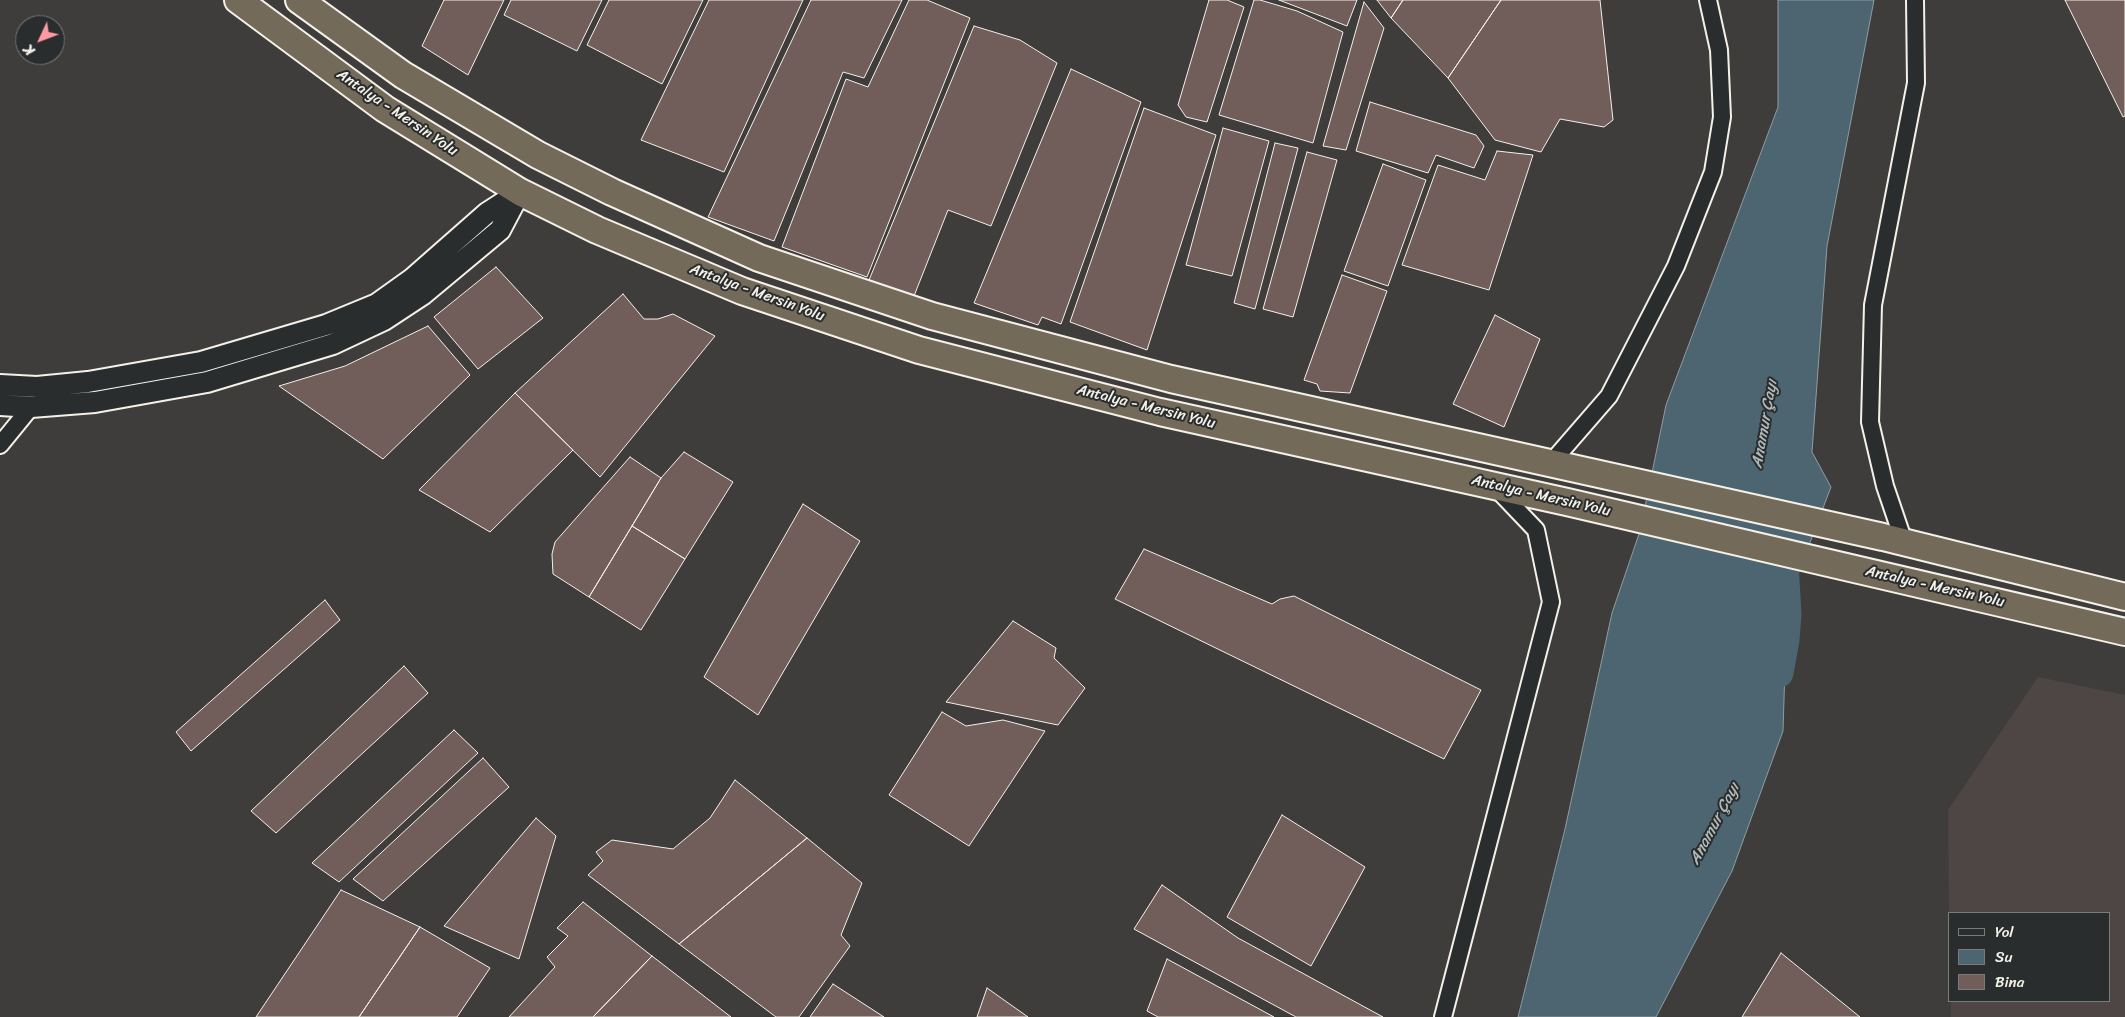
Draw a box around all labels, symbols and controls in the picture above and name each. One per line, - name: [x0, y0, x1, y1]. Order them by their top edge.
- north arrow: [15, 15, 65, 65]
- text: K: [17, 38, 41, 62]
- street label: Antalya - Mersin Yolu: [333, 66, 461, 160]
- street label: Antalya - Mersin Yolu: [687, 260, 827, 326]
- water label: Anamur Çayı: [1748, 378, 1782, 470]
- street label: Antalya - Mersin Yolu: [1075, 381, 1217, 433]
- street label: Antalya - Mersin Yolu: [1470, 471, 1612, 521]
- street label: Antalya - Mersin Yolu: [1864, 562, 2006, 612]
- water label: Anamur Çayı: [1686, 780, 1744, 868]
- legend: [1948, 912, 2110, 1002]
- text: Yol: [1995, 919, 2014, 945]
- text: Su: [1995, 944, 2012, 970]
- text: Bina: [1995, 969, 2024, 995]

